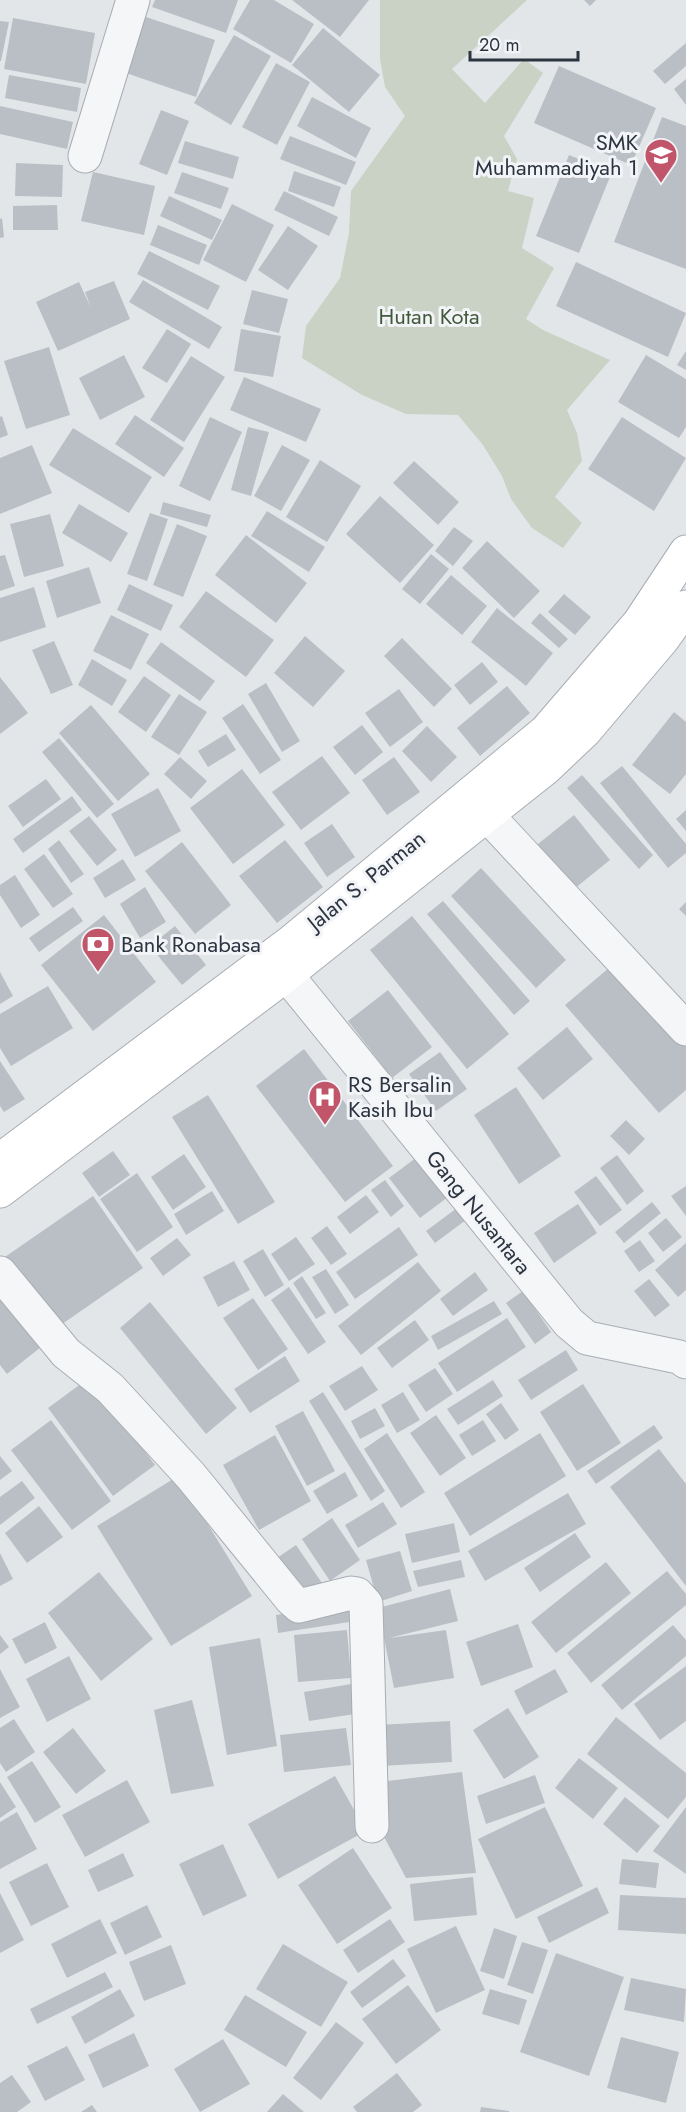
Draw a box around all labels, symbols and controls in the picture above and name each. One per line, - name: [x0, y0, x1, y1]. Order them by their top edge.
- scale bar: [470, 24, 578, 62]
- text: 20 m: [479, 32, 519, 58]
- place label: SMK Muhammadiyah 1: [475, 126, 639, 183]
- school or university icon: SMK Muhammadiyah 1: [643, 137, 679, 184]
- park label: Hutan Kota: [379, 300, 479, 332]
- street label: Jalan S. Parman: [298, 822, 432, 940]
- bank icon: Bank Ronabasa: [80, 926, 116, 973]
- place label: Bank Ronabasa: [121, 928, 261, 960]
- place label: RS Bersalin Kasih Ibu: [348, 1068, 452, 1125]
- hospital icon: RS Bersalin Kasih Ibu: [307, 1079, 343, 1126]
- street label: Gang Nusantara: [419, 1143, 539, 1281]

